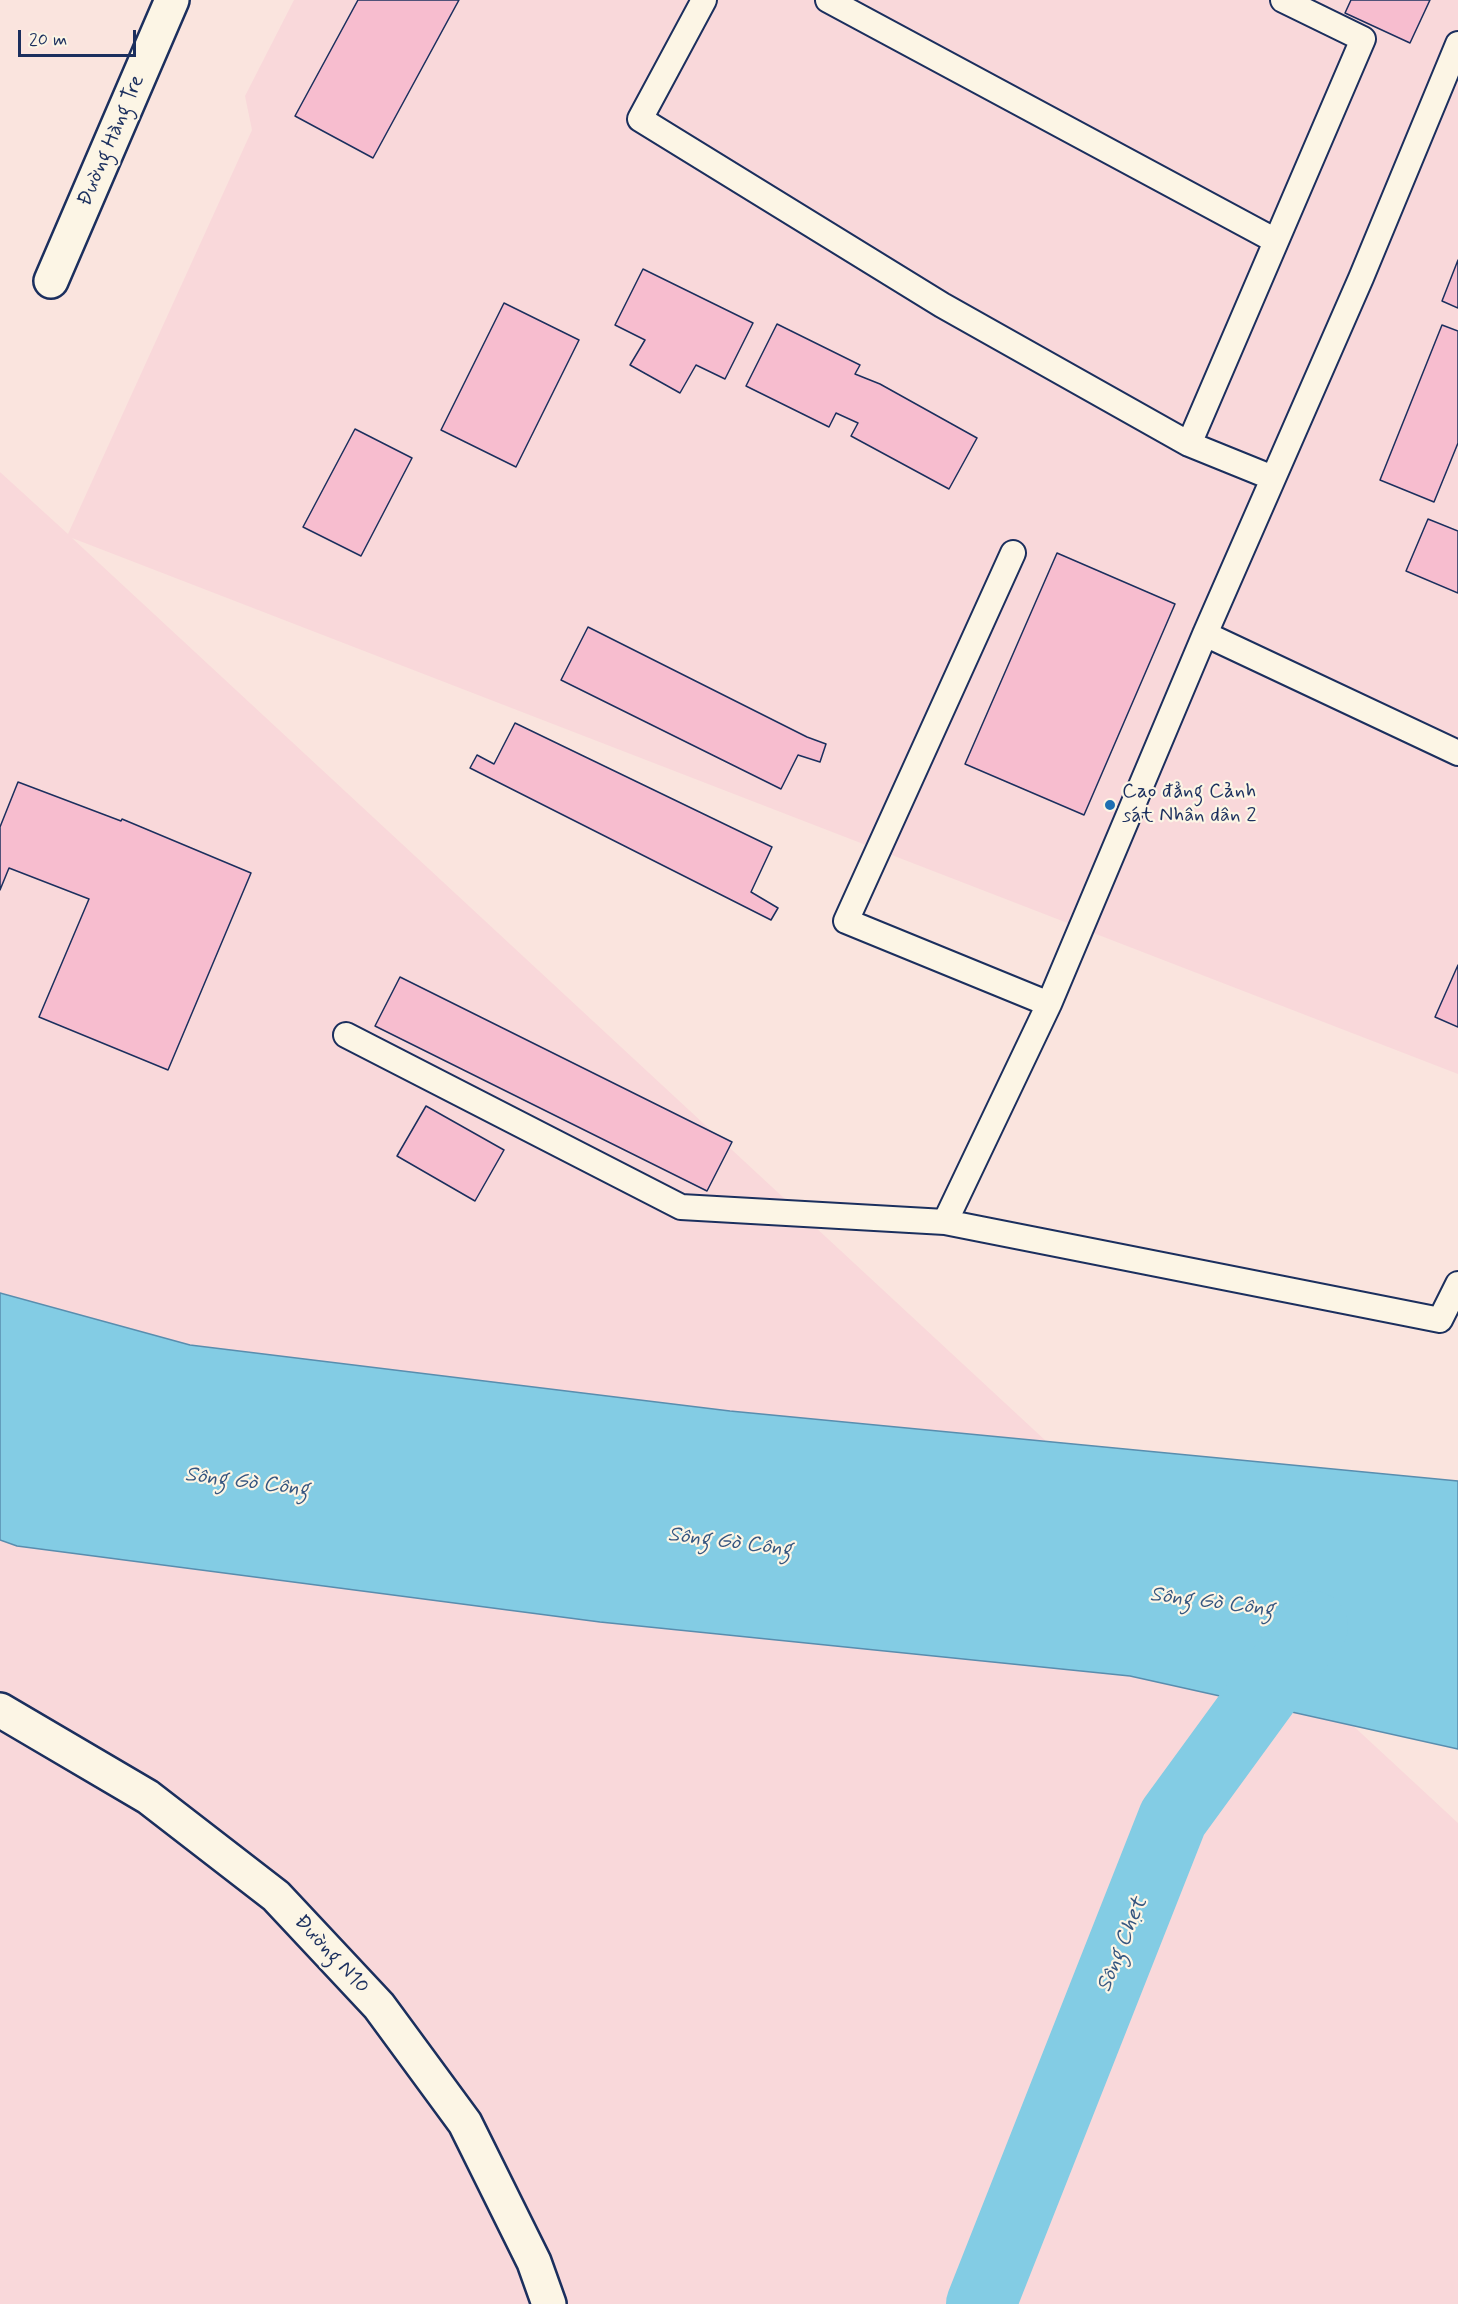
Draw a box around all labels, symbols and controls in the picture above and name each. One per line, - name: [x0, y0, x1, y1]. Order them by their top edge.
- scale bar: [21, 18, 140, 56]
- text: 20 m: [29, 28, 67, 52]
- street label: Đường Hàng Tre: [73, 71, 151, 211]
- place label: Cao đẳng Cảnh sát Nhân dân 2: [1122, 780, 1256, 830]
- marker: Cao đẳng Cảnh sát Nhân dân 2: [1103, 798, 1117, 812]
- water label: Sông Gò Công: [183, 1462, 311, 1504]
- water label: Sông Gò Công: [666, 1522, 794, 1564]
- water label: Sông Gò Công: [1148, 1582, 1276, 1624]
- water label: Sông Chẹt: [1092, 1894, 1154, 1996]
- street label: Đường N10: [288, 1910, 374, 2000]

